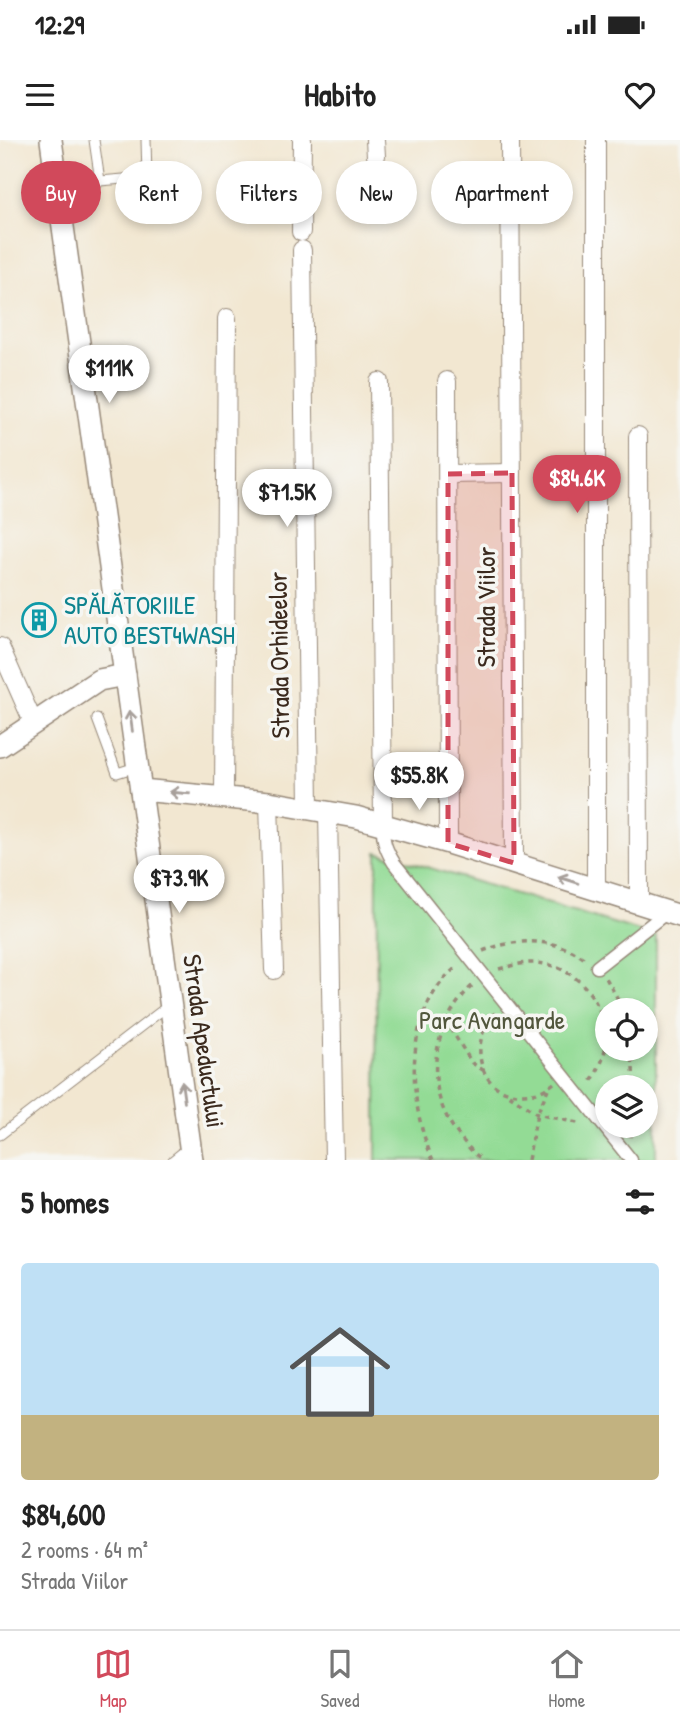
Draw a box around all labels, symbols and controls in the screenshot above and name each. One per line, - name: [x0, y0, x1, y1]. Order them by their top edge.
- text: 12:29: [35, 7, 84, 42]
- text: Habito: [304, 73, 376, 116]
- icon: menu: [21, 76, 59, 114]
- icon: heart: [621, 76, 659, 114]
- chip: Buy: [21, 161, 101, 224]
- chip: Rent: [115, 161, 202, 224]
- chip: Filters: [216, 161, 322, 224]
- chip: New: [336, 161, 417, 224]
- chip: Apartment: [431, 161, 573, 224]
- pin: $111K: [60, 345, 158, 405]
- text: $111K: [85, 352, 133, 383]
- pin: $84.6K: [520, 456, 634, 515]
- text: $84.6K: [549, 462, 605, 493]
- pin: $71.5K: [230, 470, 344, 529]
- text: $71.5K: [258, 476, 316, 507]
- street label: Strada Viilor: [468, 546, 503, 668]
- street label: Strada Orhideelor: [260, 571, 297, 739]
- place label: SPĂLĂTORIILE AUTO BEST4WASH: [64, 587, 235, 652]
- building icon: SPĂLĂTORIILE AUTO BEST4WASH: [20, 601, 58, 639]
- one-way arrow: [125, 711, 138, 733]
- pin: $55.8K: [362, 752, 476, 812]
- text: $55.8K: [390, 759, 448, 790]
- one-way arrow: [170, 786, 192, 799]
- pin: $73.9K: [122, 856, 236, 915]
- text: $73.9K: [150, 862, 208, 893]
- one-way arrow: [558, 873, 580, 886]
- street label: Strada Apeductului: [175, 952, 234, 1130]
- map controls: [595, 998, 658, 1138]
- button: locate: [595, 998, 658, 1061]
- park label: Parc Avangarde: [419, 1002, 565, 1037]
- button: layers: [595, 1075, 658, 1138]
- one-way arrow: [176, 1082, 189, 1104]
- text: 5 homes: [21, 1182, 109, 1222]
- icon: filters: [621, 1183, 659, 1221]
- icon: home: [277, 1309, 403, 1435]
- text: $84,600: [21, 1494, 105, 1534]
- text: 2 rooms · 64 m²: [21, 1534, 148, 1565]
- text: Strada Viilor: [21, 1565, 128, 1596]
- tab: Map: [94, 1645, 132, 1713]
- tab: Saved: [321, 1645, 359, 1713]
- tab: Home: [548, 1645, 586, 1713]

